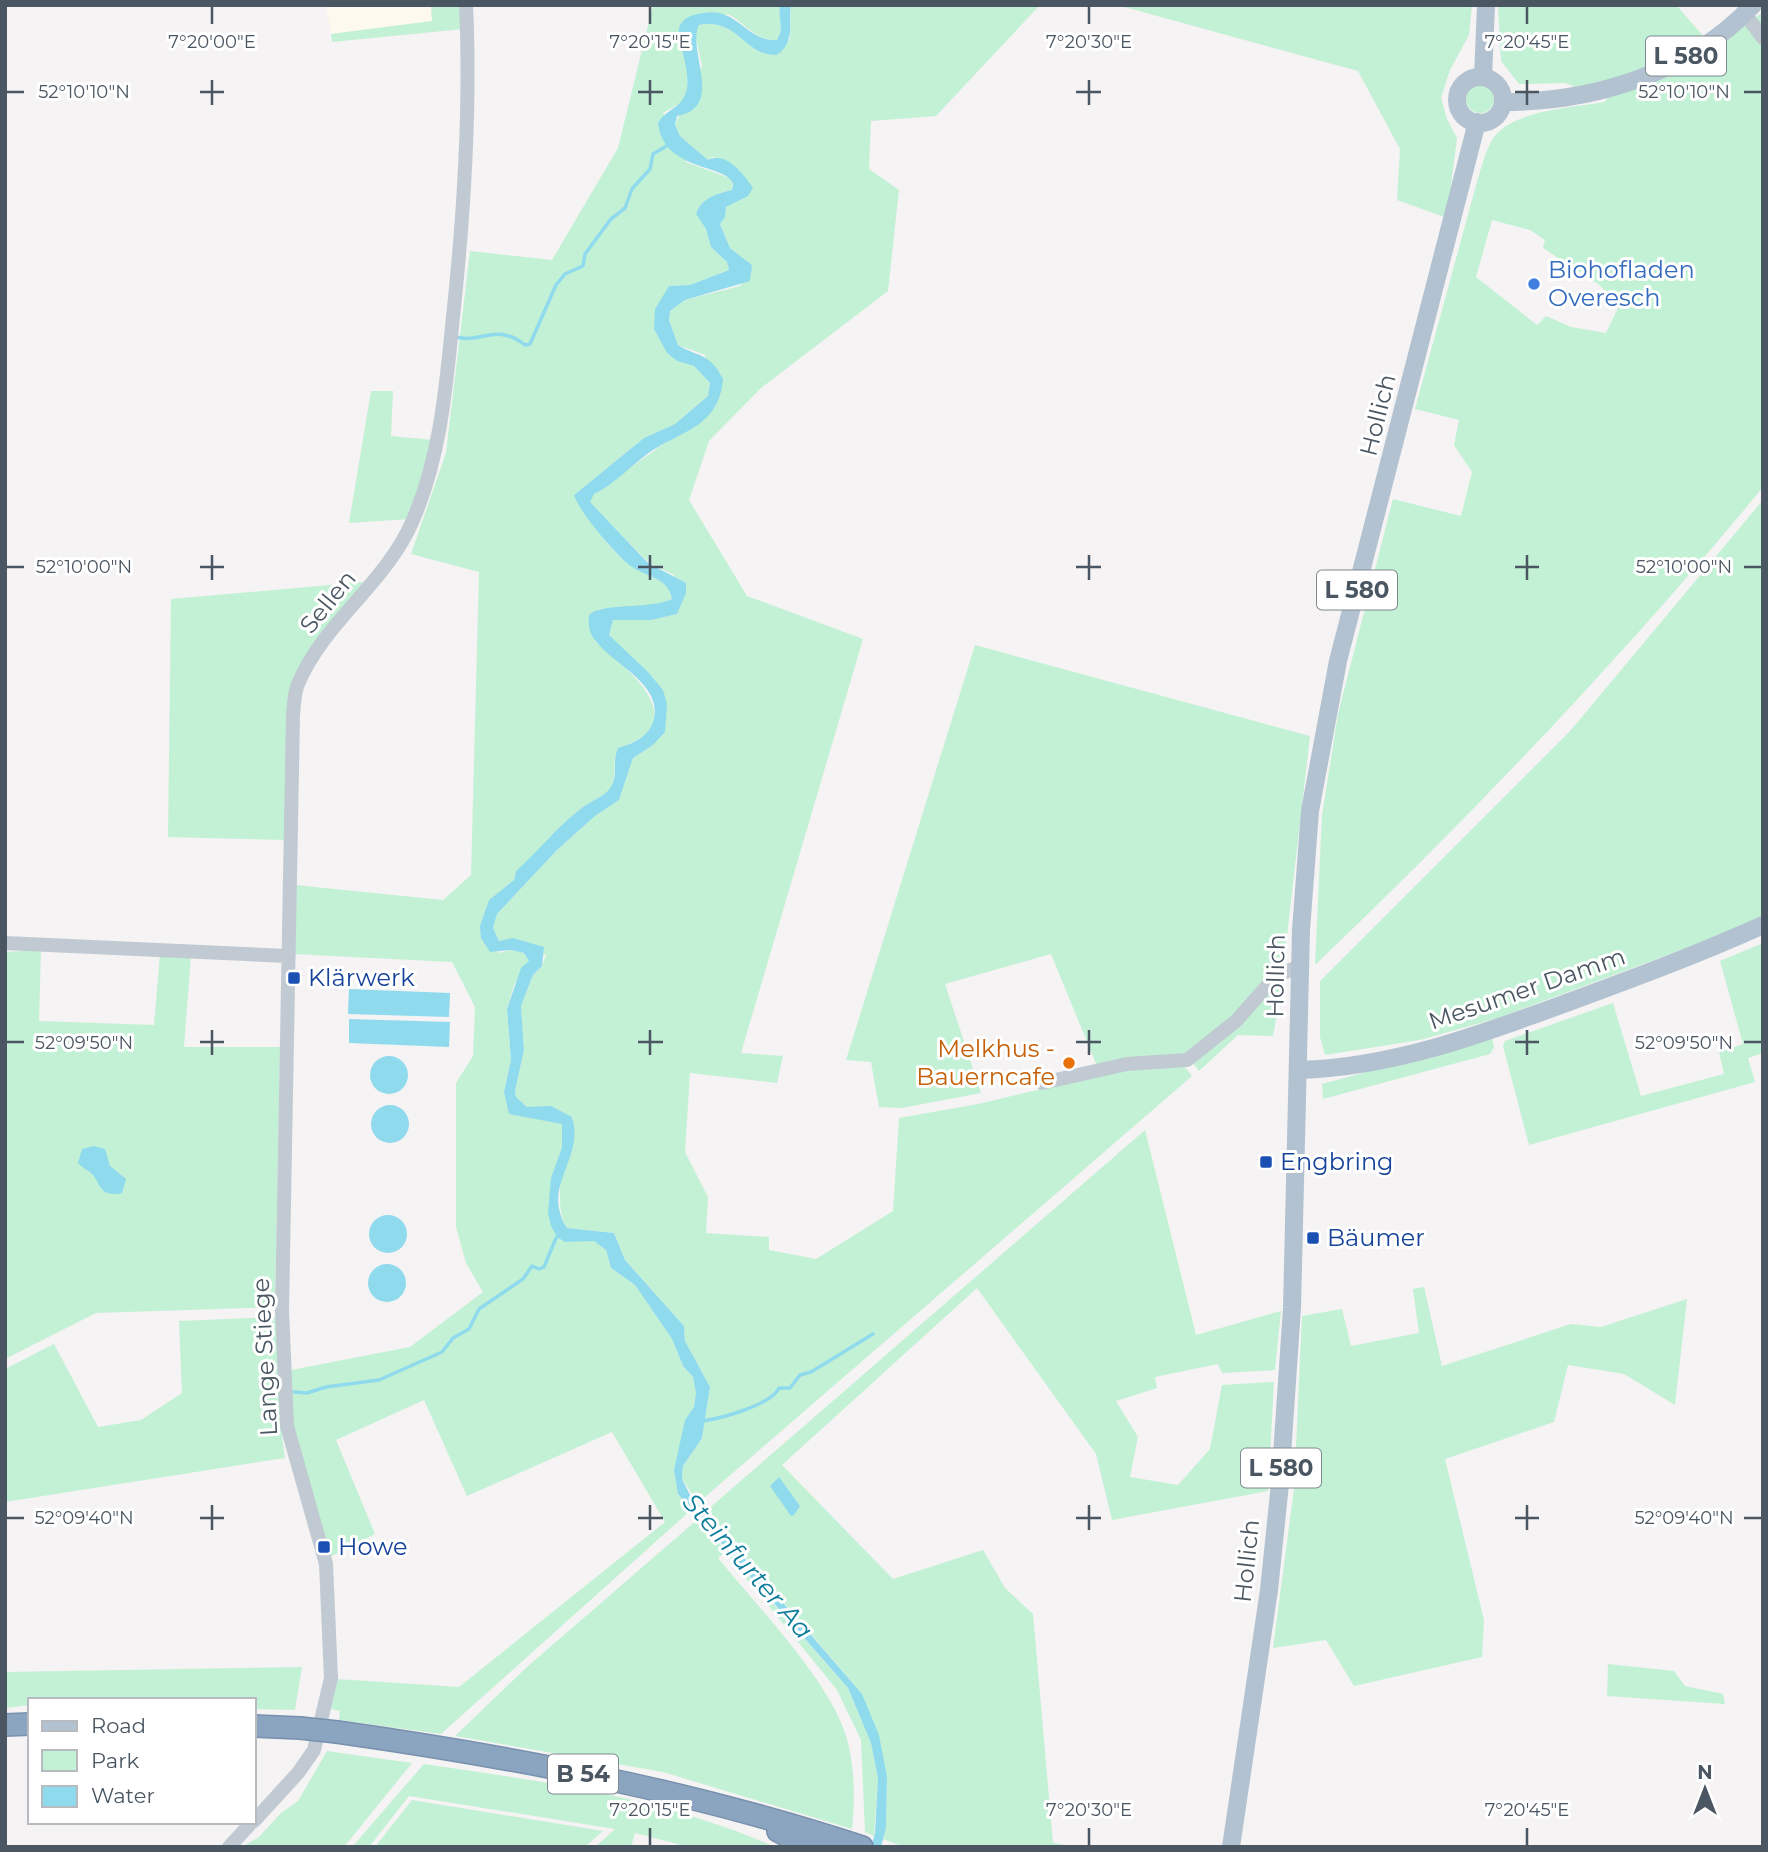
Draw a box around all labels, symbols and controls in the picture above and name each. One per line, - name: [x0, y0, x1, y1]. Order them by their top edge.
- text: 7°20'00"E: [168, 31, 256, 53]
- text: 7°20'15"E: [610, 31, 690, 53]
- text: 7°20'30"E: [1046, 31, 1132, 53]
- text: 7°20'45"E: [1485, 31, 1569, 53]
- road number: L 580: [1646, 36, 1726, 76]
- text: 52°10'10"N: [38, 81, 130, 103]
- text: 52°10'10"N: [1638, 81, 1730, 103]
- place label: Biohofladen Overesch: [1548, 255, 1695, 312]
- marker: Biohofladen Overesch: [1526, 276, 1542, 292]
- street label: Hollich: [1353, 371, 1402, 459]
- text: 52°10'00"N: [36, 556, 132, 578]
- text: 52°10'00"N: [1636, 556, 1732, 578]
- street label: Sellen: [293, 564, 362, 639]
- road number: L 580: [1317, 570, 1397, 610]
- street label: Hollich: [1260, 934, 1291, 1018]
- street label: Mesumer Damm: [1425, 941, 1629, 1036]
- place label: Klärwerk: [308, 963, 415, 992]
- marker: Klärwerk: [286, 970, 302, 986]
- text: 52°09'50"N: [35, 1032, 133, 1054]
- text: 52°09'50"N: [1635, 1032, 1733, 1054]
- place label: Melkhus - Bauerncafe: [916, 1034, 1055, 1091]
- marker: Melkhus - Bauerncafe: [1061, 1055, 1077, 1071]
- place label: Engbring: [1280, 1147, 1394, 1176]
- marker: Engbring: [1258, 1154, 1274, 1170]
- place label: Bäumer: [1327, 1223, 1425, 1252]
- marker: Bäumer: [1305, 1230, 1321, 1246]
- street label: Lange Stiege: [246, 1277, 283, 1437]
- road number: L 580: [1241, 1448, 1321, 1488]
- water label: Steinfurter Aa: [676, 1487, 820, 1645]
- text: 52°09'40"N: [34, 1507, 134, 1529]
- text: 52°09'40"N: [1634, 1507, 1734, 1529]
- street label: Hollich: [1228, 1518, 1265, 1604]
- place label: Howe: [338, 1532, 407, 1561]
- marker: Howe: [316, 1539, 332, 1555]
- legend: [28, 1698, 256, 1824]
- text: Road: [91, 1713, 146, 1738]
- text: Park: [91, 1748, 139, 1773]
- road number: B 54: [548, 1754, 618, 1794]
- north arrow: [1670, 1754, 1740, 1824]
- text: N: [1697, 1761, 1713, 1784]
- text: Water: [91, 1783, 155, 1808]
- text: 7°20'15"E: [610, 1799, 690, 1821]
- text: 7°20'30"E: [1046, 1799, 1132, 1821]
- text: 7°20'45"E: [1485, 1799, 1569, 1821]

